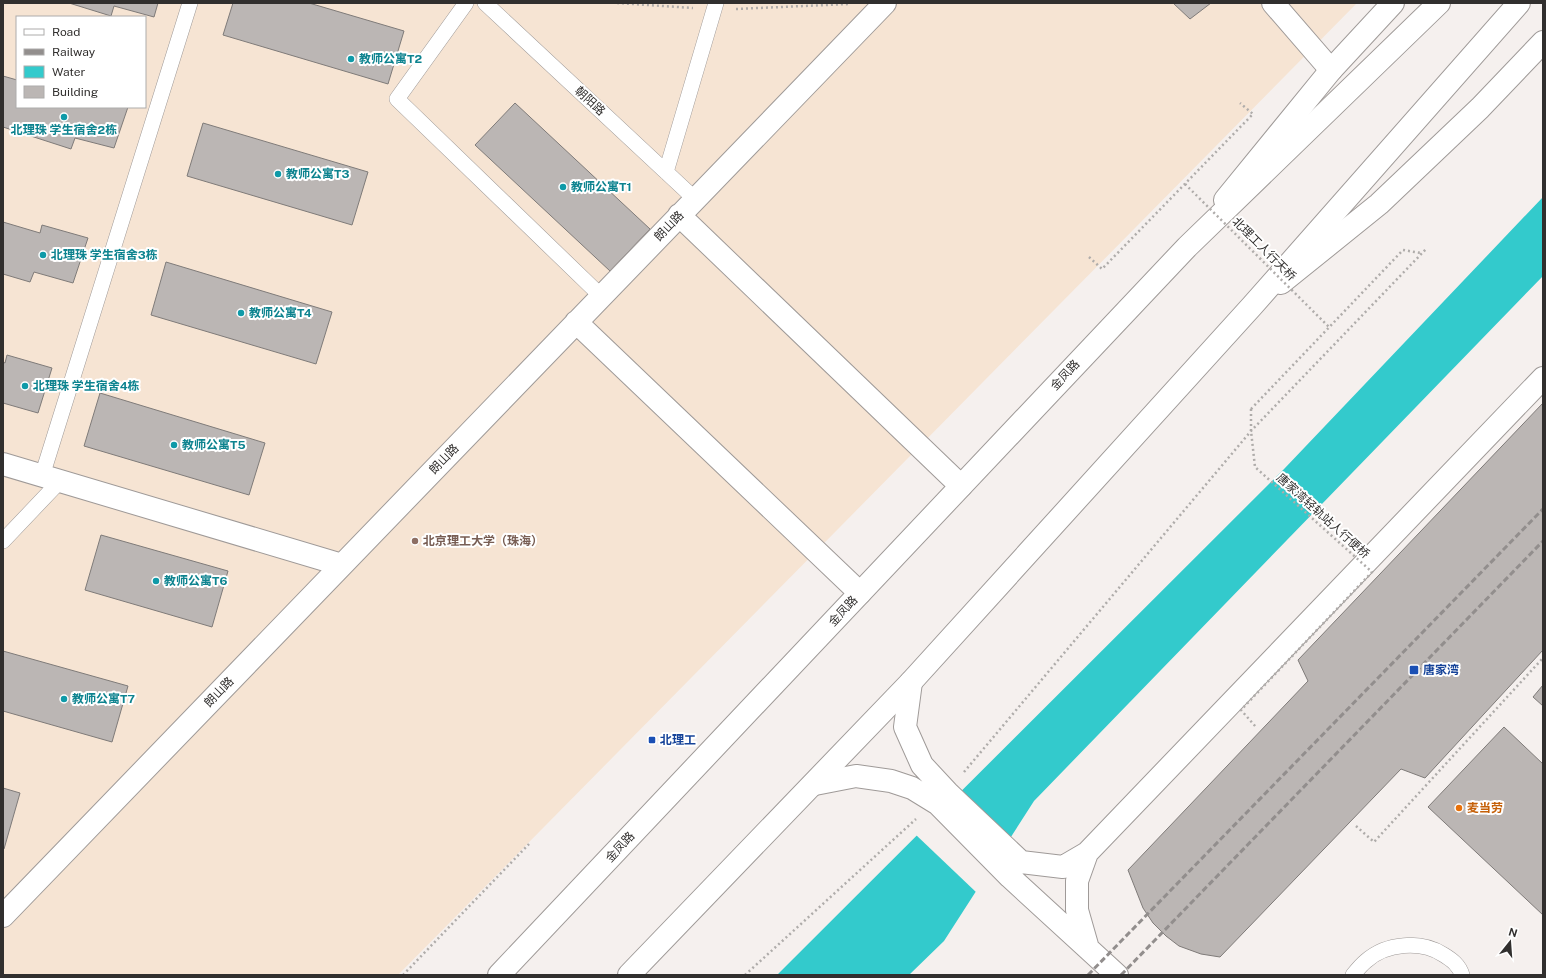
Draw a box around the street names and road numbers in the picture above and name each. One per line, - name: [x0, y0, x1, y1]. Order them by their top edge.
- street label: 朝阳路: [572, 84, 608, 118]
- street label: 朗山路: [651, 208, 687, 244]
- street label: 北理工人行天桥: [1229, 214, 1299, 284]
- street label: 金凤路: [1048, 357, 1082, 393]
- street label: 朗山路: [426, 441, 462, 477]
- street label: 唐家湾轻轨站人行便桥: [1274, 471, 1372, 561]
- street label: 金凤路: [826, 593, 860, 629]
- street label: 朗山路: [201, 674, 237, 710]
- street label: 金凤路: [603, 829, 637, 865]

